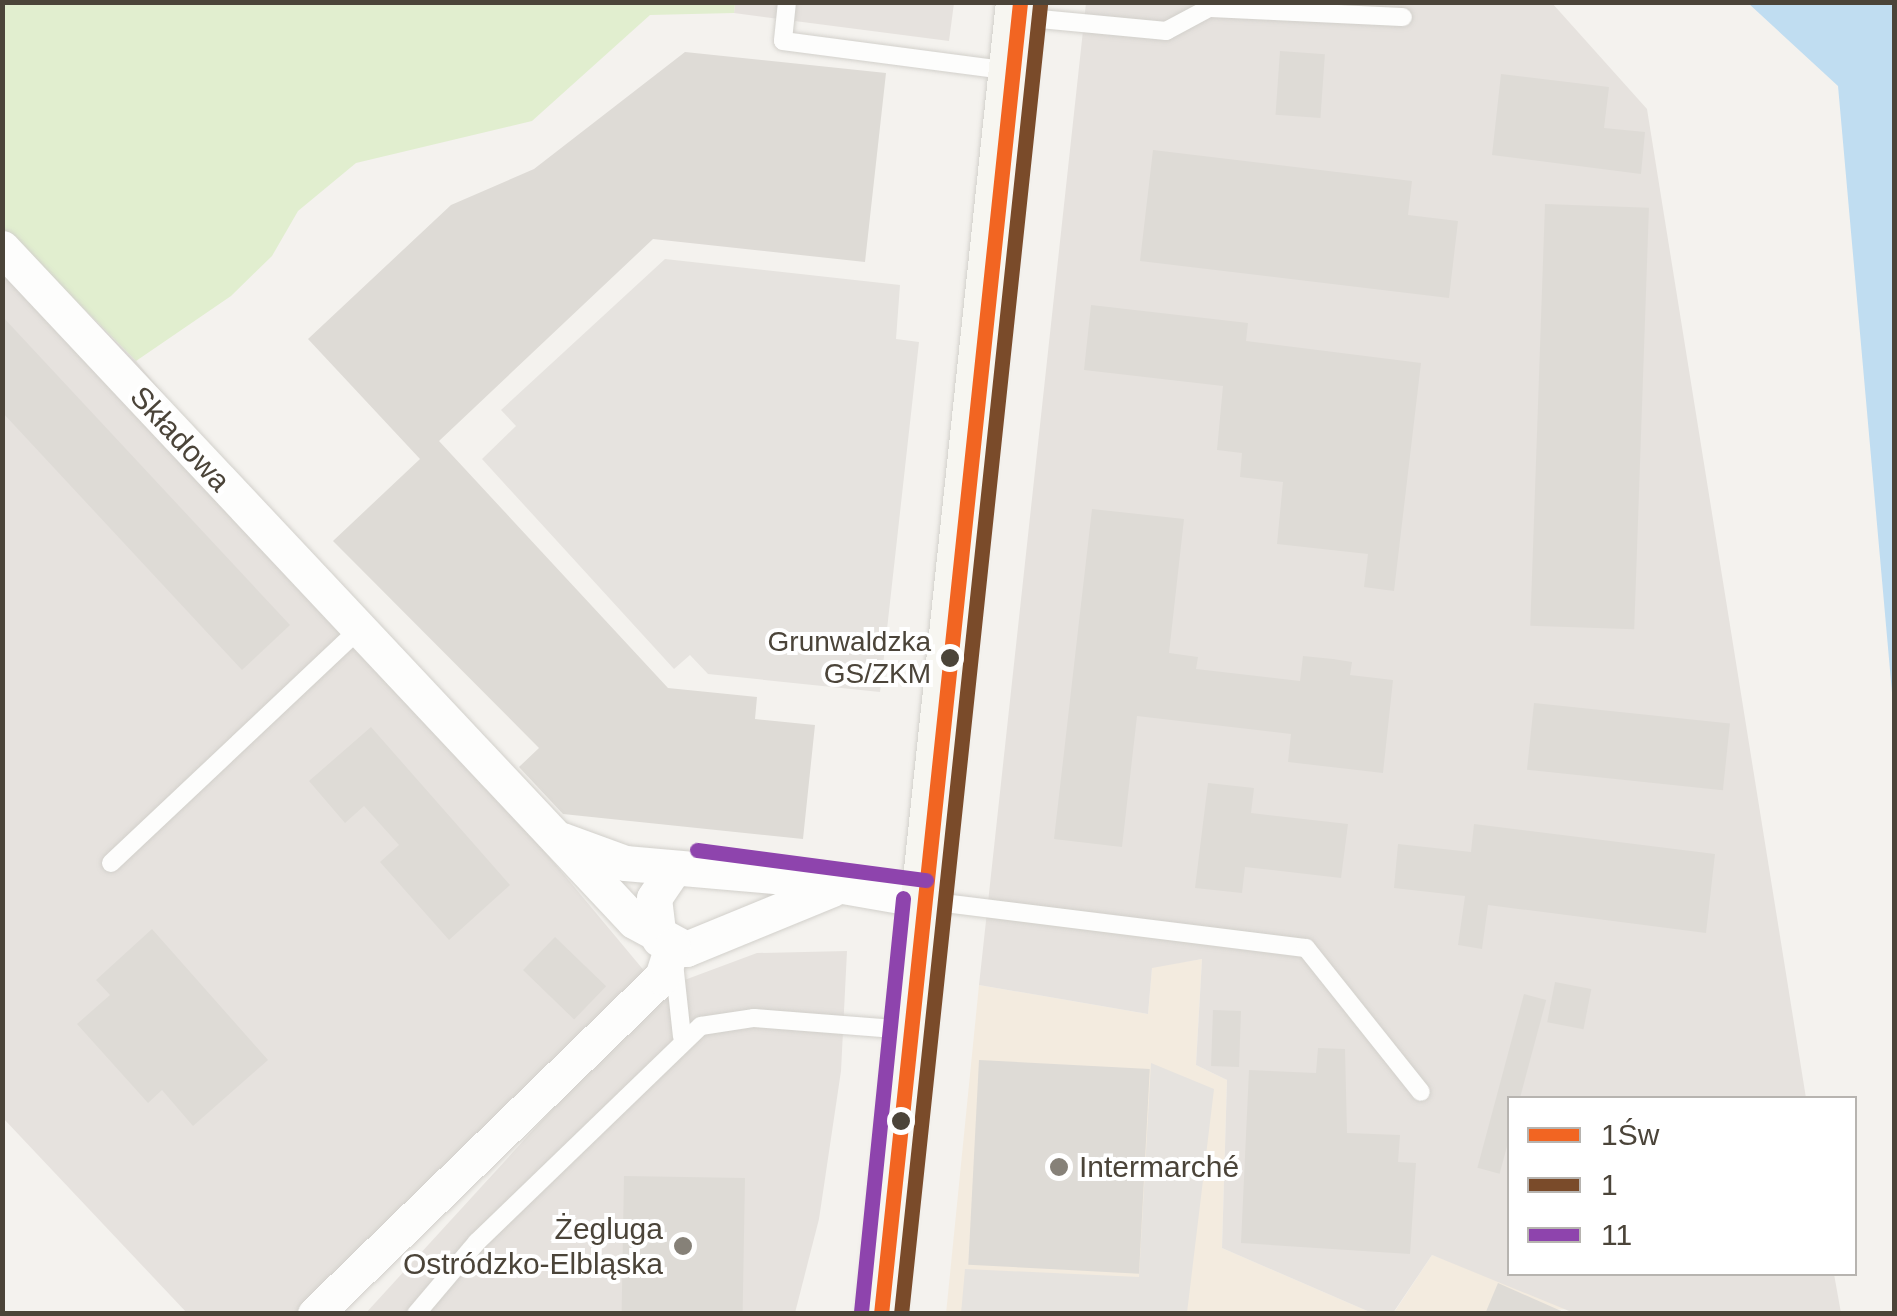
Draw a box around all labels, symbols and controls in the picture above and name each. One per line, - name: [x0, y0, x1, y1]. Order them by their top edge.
- street label: Składowa: [122, 379, 238, 499]
- place label: Grunwaldzka GS/ZKM: [768, 625, 931, 691]
- marker: Grunwaldzka GS/ZKM: [940, 648, 960, 668]
- legend: [1507, 1096, 1857, 1276]
- unlabelled marker: [891, 1111, 911, 1131]
- text: 1Św: [1601, 1118, 1659, 1151]
- place label: Intermarché: [1079, 1149, 1239, 1185]
- marker: Intermarché: [1048, 1156, 1070, 1178]
- text: 1: [1601, 1168, 1618, 1201]
- place label: Żegluga Ostródzko-Elbląska: [403, 1211, 663, 1282]
- text: 11: [1601, 1218, 1632, 1251]
- marker: Żegluga Ostródzko-Elbląska: [672, 1235, 694, 1257]

